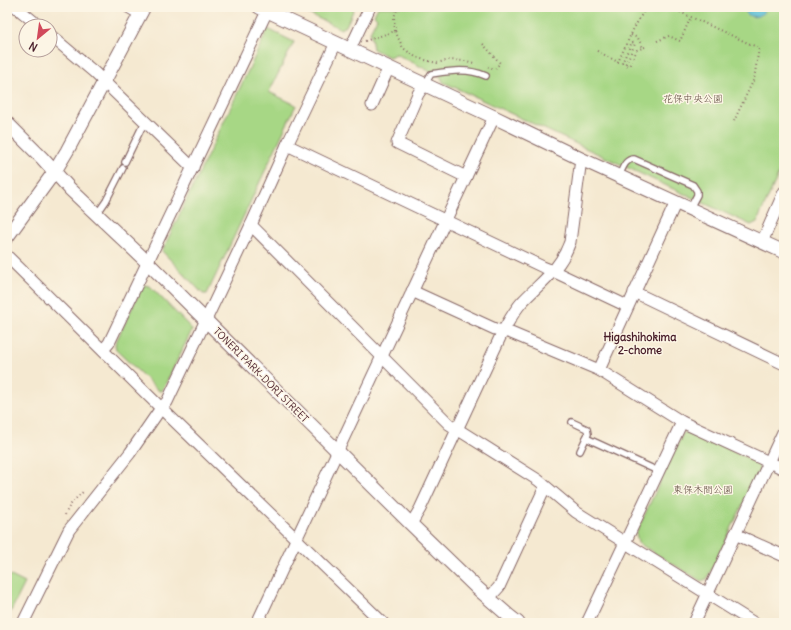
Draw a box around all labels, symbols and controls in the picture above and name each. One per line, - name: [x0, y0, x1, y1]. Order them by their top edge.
- north arrow: [18, 18, 58, 58]
- text: N: [26, 39, 40, 55]
- park label: 花保中央公園: [663, 92, 723, 105]
- street label: TONERI PARK-DORI STREET: [211, 325, 311, 425]
- district label: Higashihokima 2-chome: [603, 330, 677, 357]
- park label: 東保木間公園: [673, 483, 733, 496]

